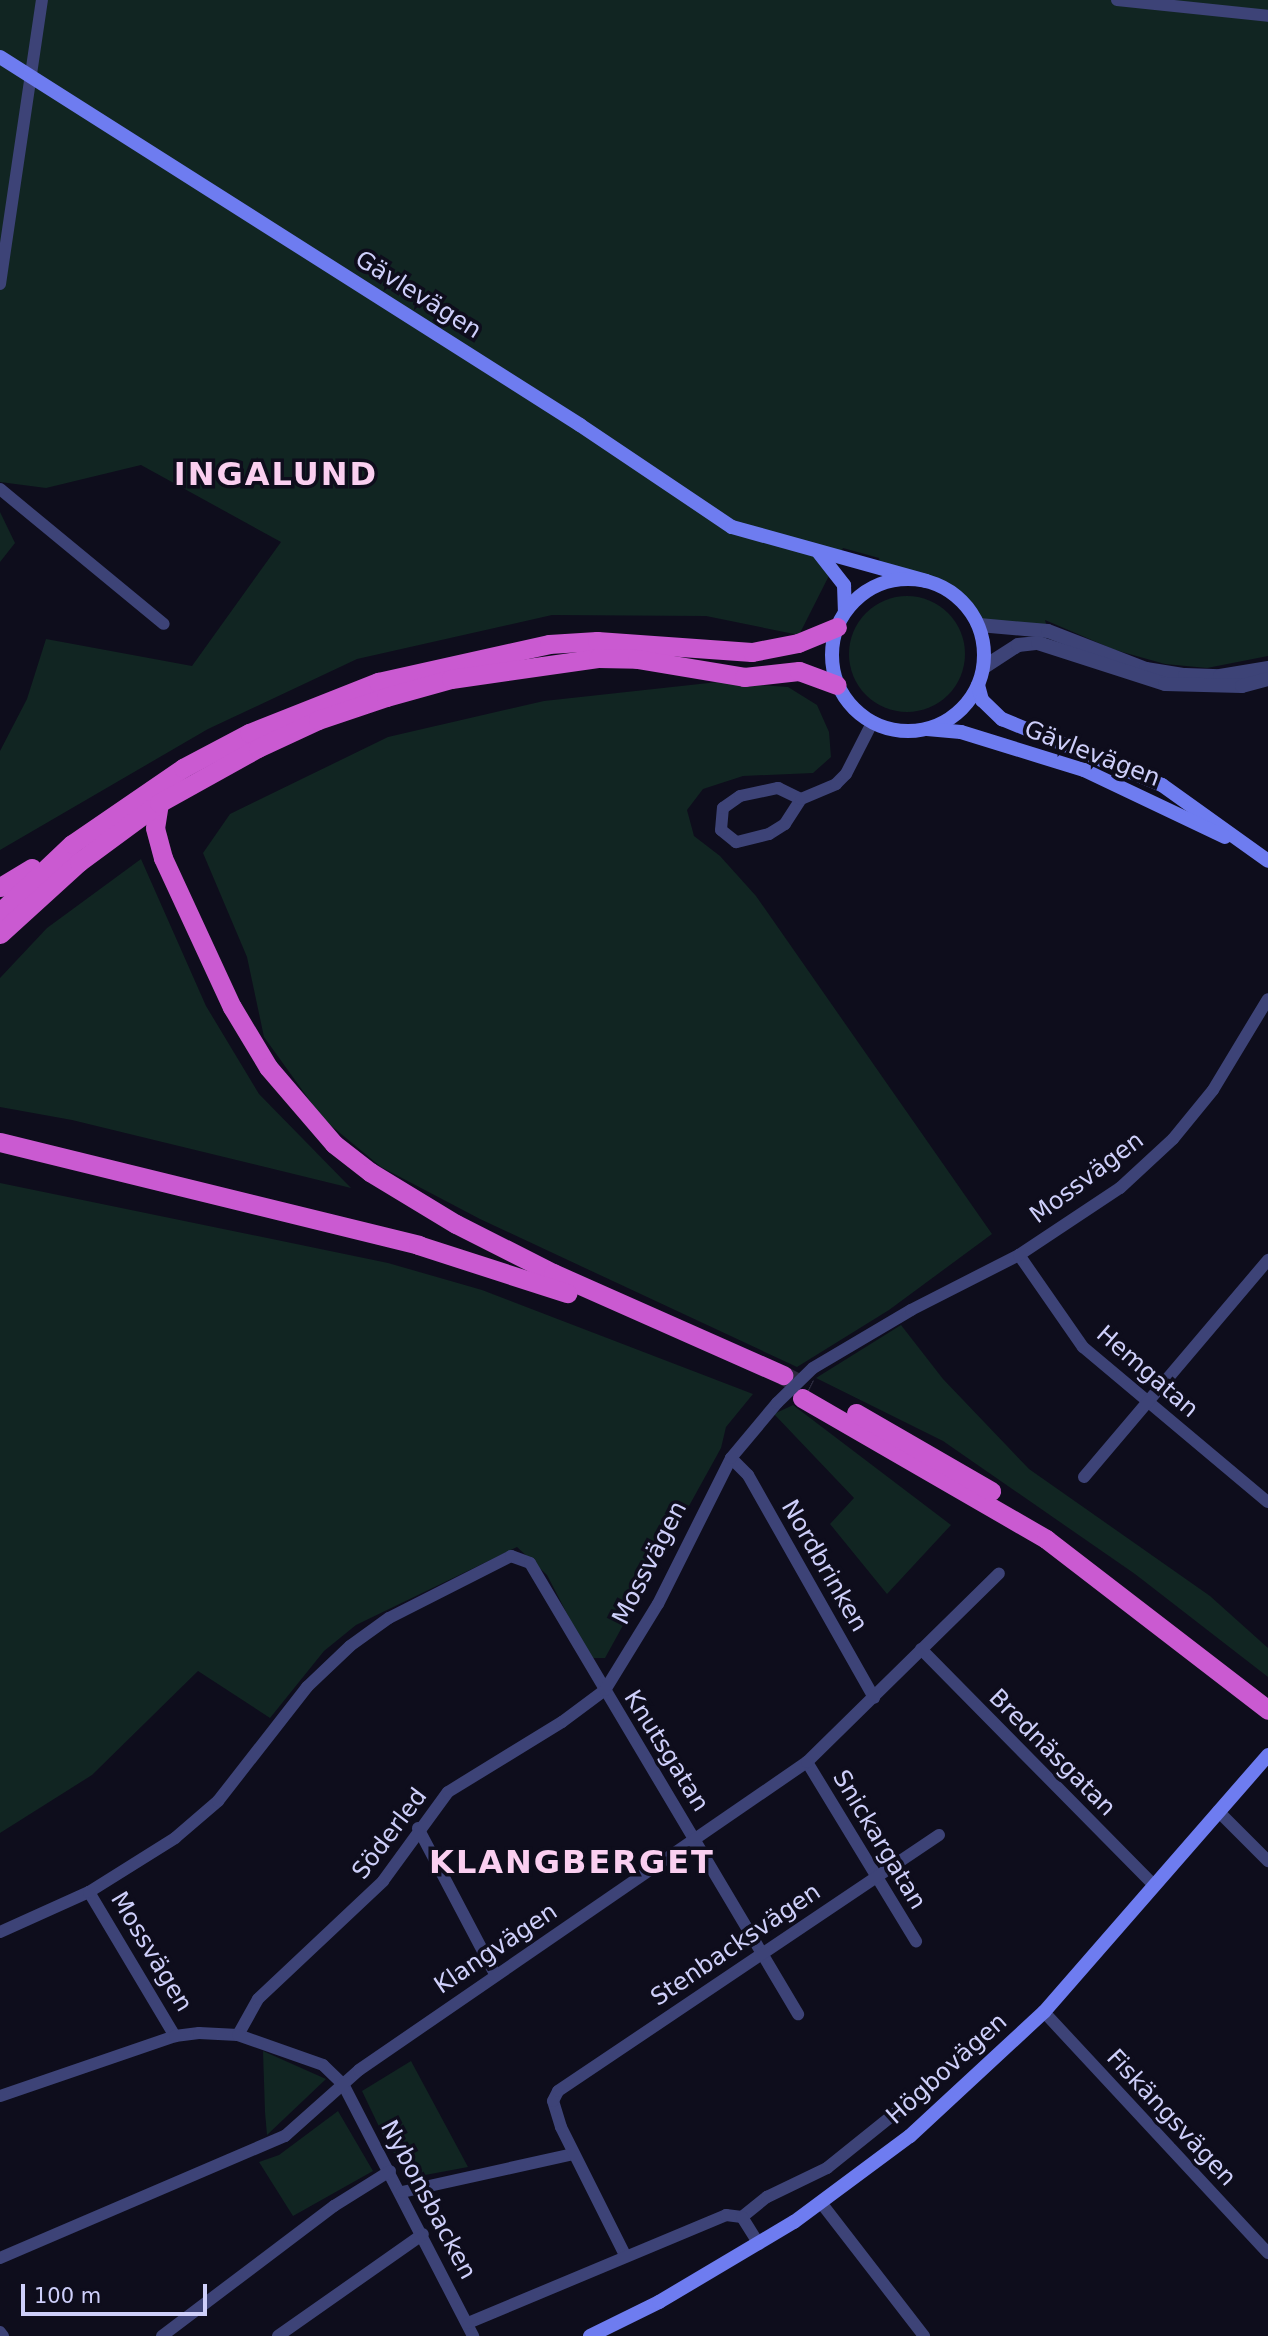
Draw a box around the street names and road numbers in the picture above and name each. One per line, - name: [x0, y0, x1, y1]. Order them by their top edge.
- street label: Gävlevägen: [350, 245, 486, 345]
- street label: Gävlevägen: [1020, 715, 1164, 793]
- street label: Mossvägen: [1025, 1126, 1149, 1230]
- street label: Hemgatan: [1090, 1320, 1204, 1424]
- street label: Nordbrinken: [775, 1495, 873, 1637]
- street label: Mossvägen: [607, 1497, 693, 1629]
- street label: Brednäsgatan: [983, 1684, 1121, 1822]
- street label: Knutsgatan: [617, 1685, 715, 1817]
- street label: Snickargatan: [826, 1765, 932, 1915]
- street label: Söderled: [346, 1783, 434, 1885]
- street label: Stenbacksvägen: [646, 1878, 826, 2012]
- street label: Mossvägen: [104, 1887, 198, 2017]
- street label: Klangvägen: [429, 1897, 563, 2001]
- street label: Högbovägen: [881, 2007, 1013, 2131]
- street label: Fiskängsvägen: [1100, 2044, 1242, 2192]
- street label: Nybonsbacken: [374, 2116, 482, 2284]

